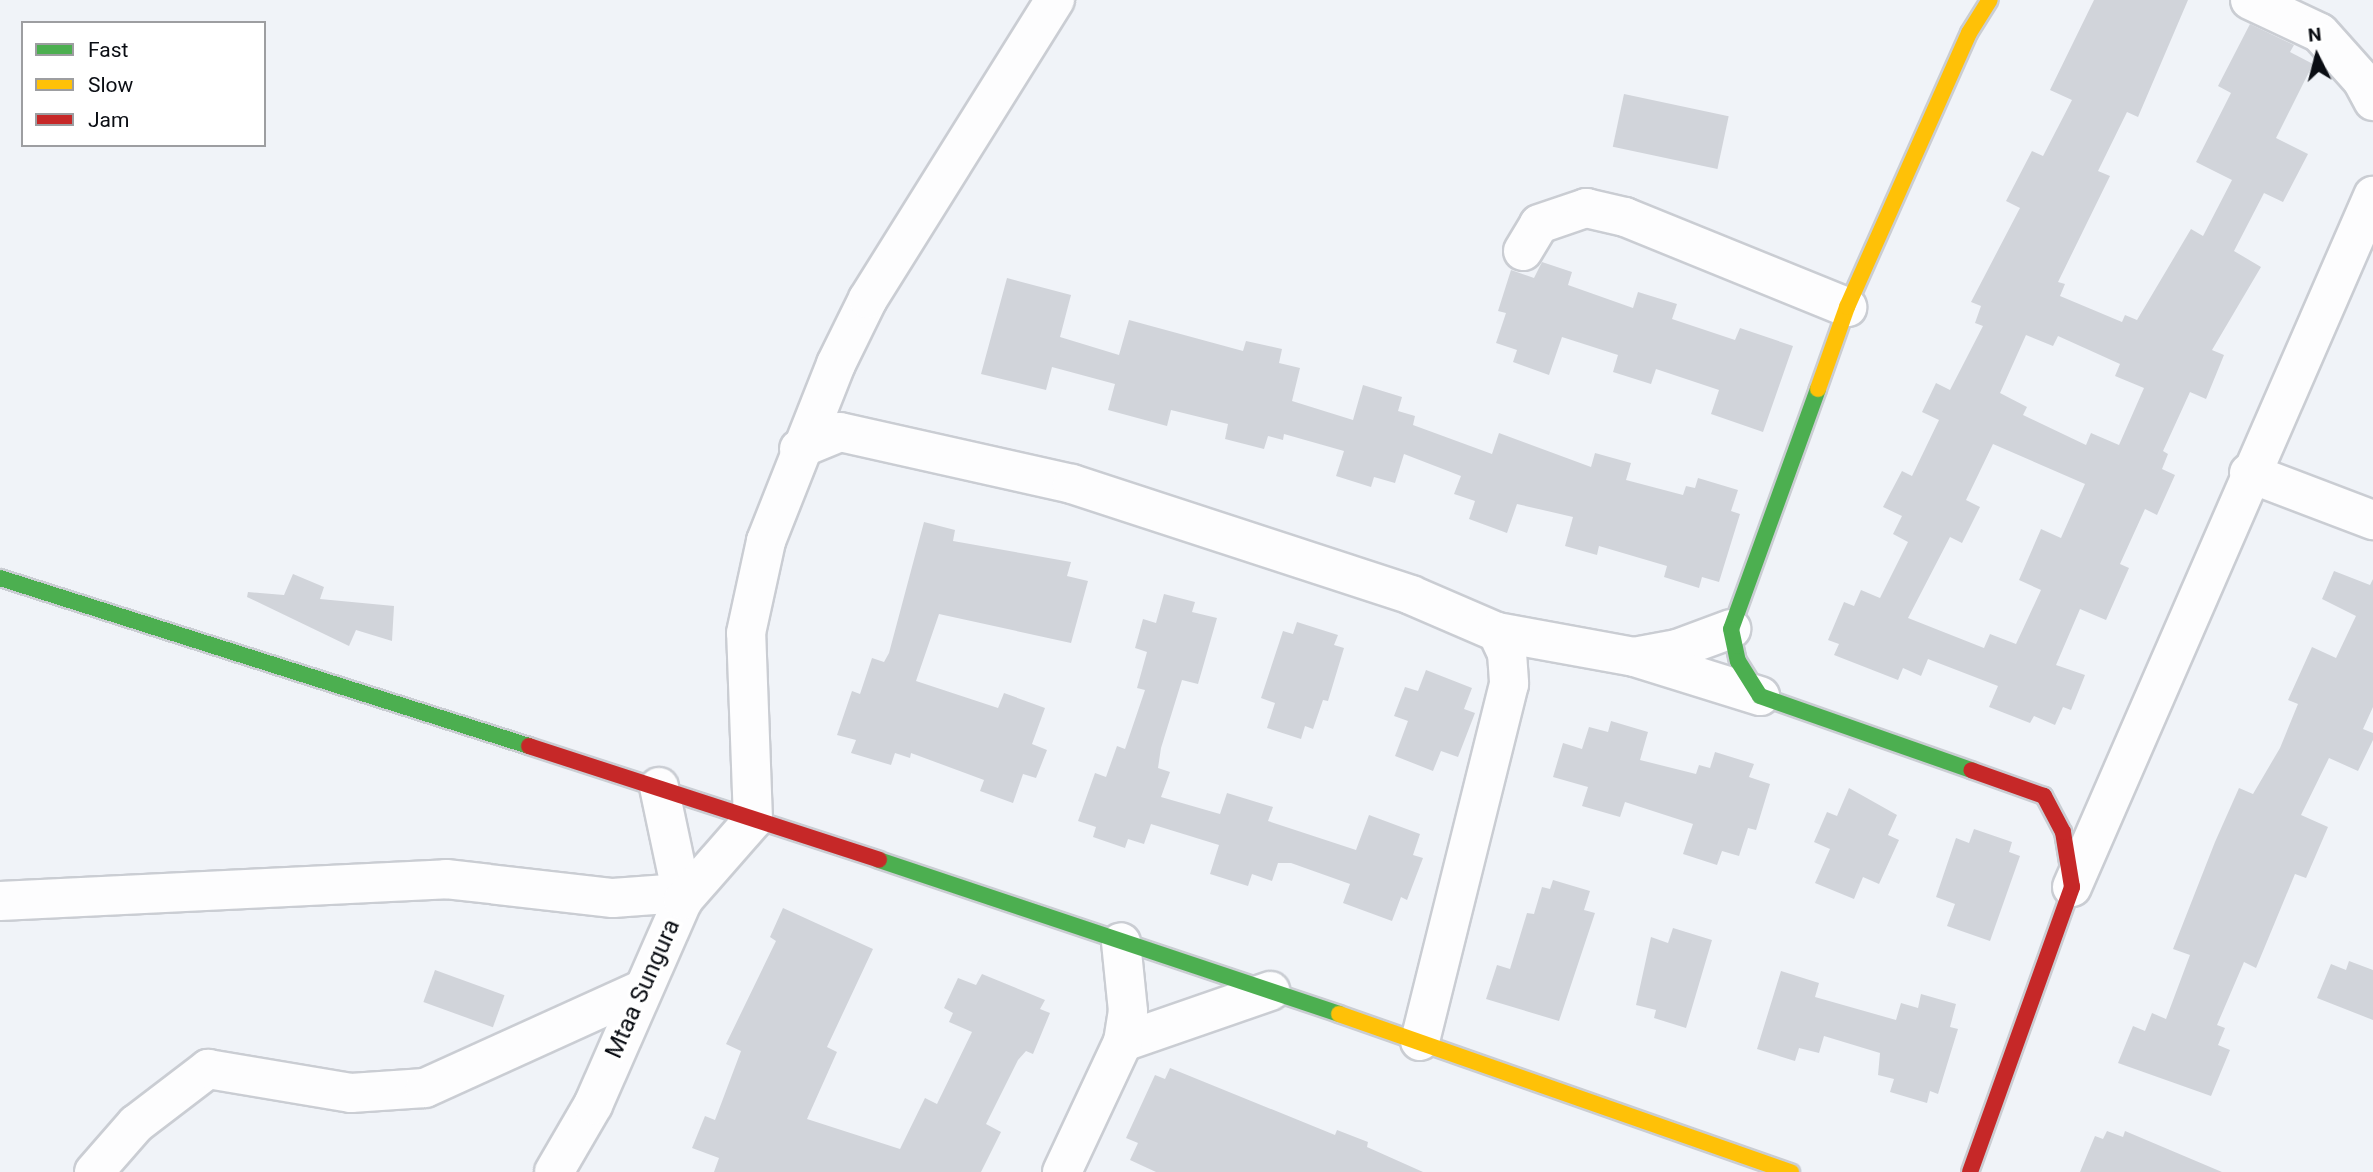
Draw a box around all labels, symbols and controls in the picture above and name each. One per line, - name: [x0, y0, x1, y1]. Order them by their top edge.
- legend: [21, 21, 266, 147]
- north arrow: [2282, 21, 2352, 91]
- text: N: [2307, 22, 2323, 47]
- text: Fast: [88, 38, 128, 62]
- text: Slow: [88, 73, 133, 97]
- text: Jam: [88, 108, 129, 132]
- street label: Mtaa Sungura: [600, 915, 686, 1063]

